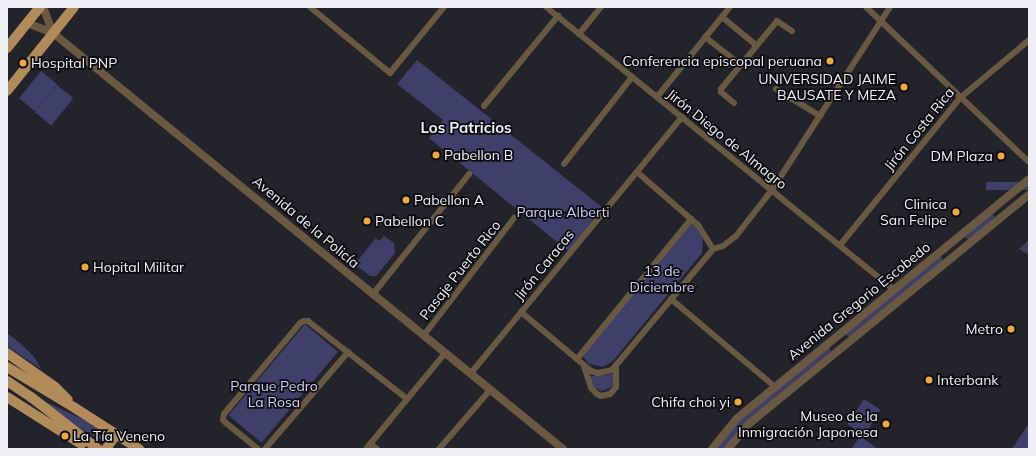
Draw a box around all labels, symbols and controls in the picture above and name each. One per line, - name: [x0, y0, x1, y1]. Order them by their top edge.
- place label: Conferencia episcopal peruana: [622, 53, 822, 69]
- place label: Hospital PNP: [31, 55, 117, 71]
- marker: Conferencia episcopal peruana: [825, 56, 835, 66]
- marker: Hospital PNP: [18, 58, 28, 68]
- place label: UNIVERSIDAD JAIME BAUSATE Y MEZA: [758, 71, 896, 104]
- marker: UNIVERSIDAD JAIME BAUSATE Y MEZA: [899, 82, 909, 92]
- street label: Jirón Costa Rica: [880, 84, 958, 174]
- street label: Jirón Diego de Almagro: [664, 85, 790, 193]
- district label: Los Patricios: [420, 119, 512, 137]
- place label: Pabellon B: [444, 147, 513, 163]
- place label: DM Plaza: [930, 148, 993, 164]
- marker: Pabellon B: [431, 150, 441, 160]
- marker: DM Plaza: [996, 151, 1006, 161]
- street label: Avenida de la Policía: [249, 172, 363, 272]
- place label: Pabellon A: [414, 192, 484, 208]
- marker: Pabellon A: [401, 195, 411, 205]
- place label: Clinica San Felipe: [880, 196, 947, 228]
- park label: Parque Alberti: [516, 204, 610, 220]
- marker: Clinica San Felipe: [950, 206, 962, 218]
- place label: Pabellon C: [375, 213, 444, 229]
- marker: Pabellon C: [362, 216, 372, 226]
- street label: Pasaje Puerto Rico: [416, 217, 504, 323]
- street label: Jirón Caracas: [510, 226, 578, 304]
- street label: Avenida Gregorio Escobedo: [784, 238, 934, 364]
- place label: Hopital Militar: [93, 259, 184, 275]
- marker: Hopital Militar: [80, 262, 90, 272]
- park label: 13 de Diciembre: [630, 263, 694, 296]
- place label: Metro: [965, 321, 1003, 337]
- marker: Metro: [1006, 324, 1016, 334]
- place label: Interbank: [937, 372, 999, 388]
- marker: Interbank: [924, 375, 934, 385]
- park label: Parque Pedro La Rosa: [230, 378, 318, 410]
- place label: Chifa choi yi: [651, 394, 730, 410]
- marker: Chifa choi yi: [733, 397, 743, 407]
- place label: Museo de la Inmigración Japonesa: [738, 408, 878, 440]
- marker: Museo de la Inmigración Japonesa: [881, 419, 891, 429]
- place label: La Tía Veneno: [73, 428, 165, 444]
- marker: La Tía Veneno: [60, 431, 70, 441]

